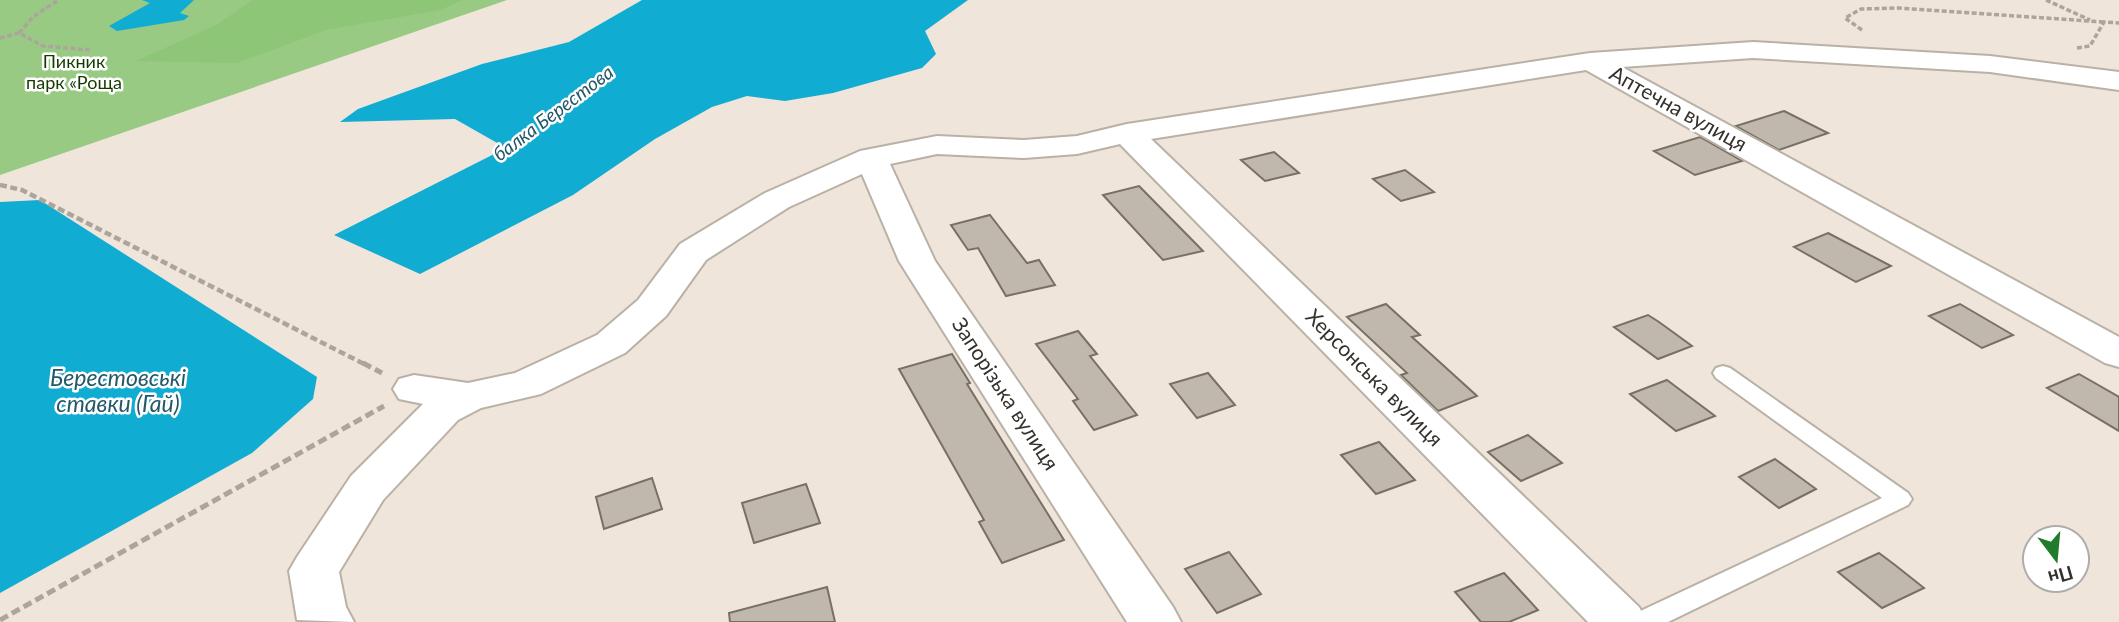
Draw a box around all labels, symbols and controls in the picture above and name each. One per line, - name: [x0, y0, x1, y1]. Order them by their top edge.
- park label: Пикник парк «Роща: [26, 50, 122, 93]
- water label: балка Берестова: [488, 60, 617, 165]
- street label: Аптечна вулиця: [1606, 60, 1752, 156]
- street label: Херсонська вулиця: [1301, 303, 1449, 451]
- street label: Запорізька вулиця: [948, 312, 1065, 474]
- water label: Берестовські ставки (Гай): [50, 363, 186, 417]
- north arrow: [2021, 524, 2091, 594]
- text: Пн: [2046, 561, 2076, 590]

